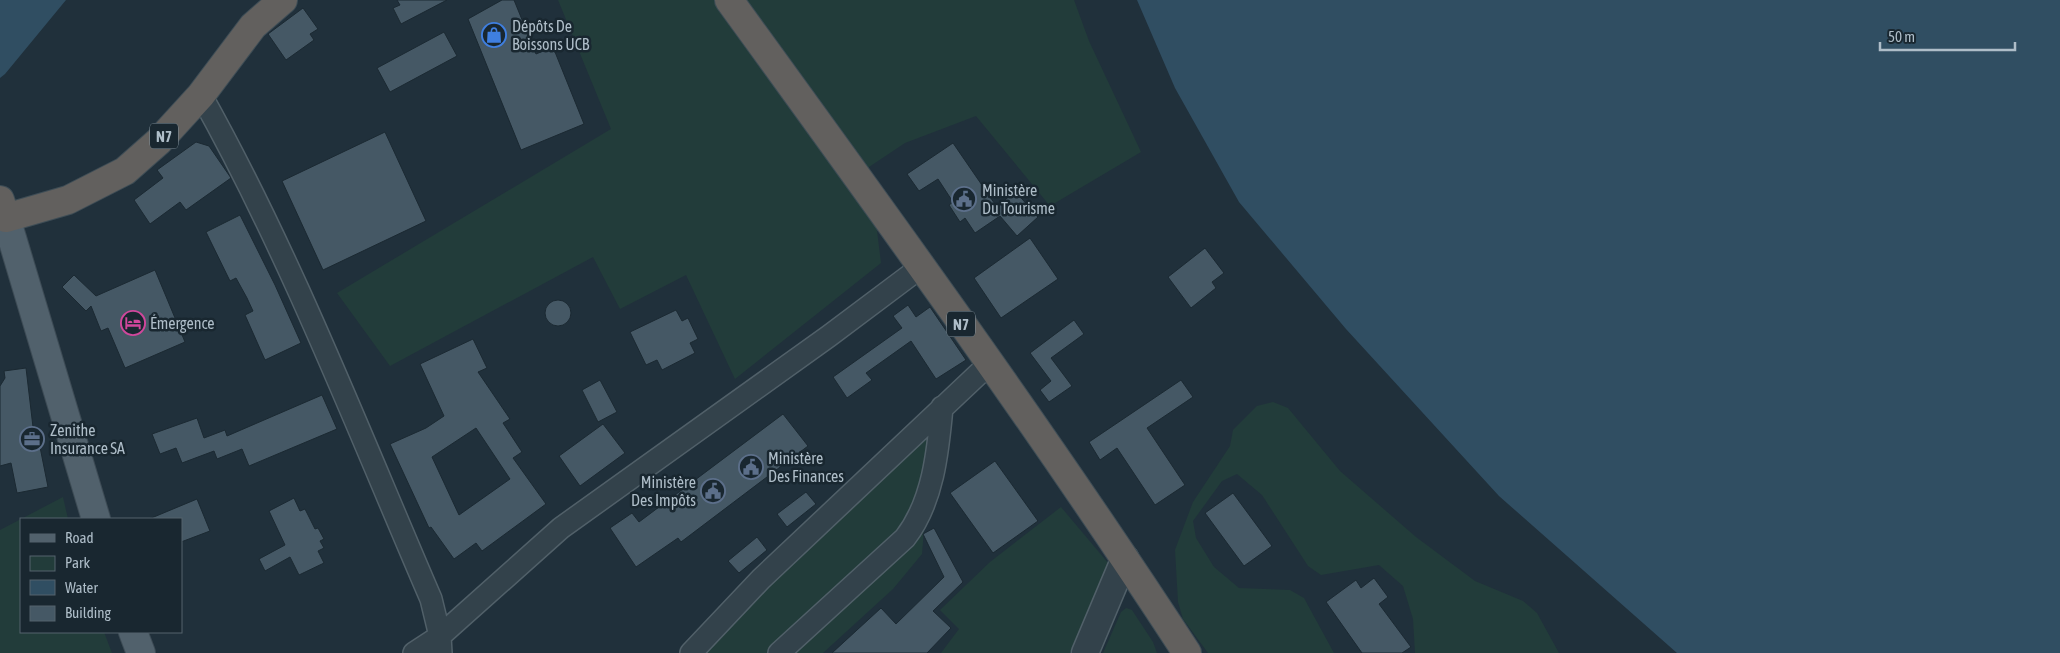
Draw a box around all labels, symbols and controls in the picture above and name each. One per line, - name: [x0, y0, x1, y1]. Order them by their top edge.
- place label: Dépôts De Boissons UCB: [512, 17, 590, 53]
- scale bar: [1880, 20, 2015, 52]
- shop icon: Dépôts De Boissons UCB: [481, 22, 507, 48]
- text: 50 m: [1888, 28, 1915, 45]
- road number: N7: [150, 124, 178, 148]
- place label: Ministère Du Tourisme: [982, 181, 1055, 217]
- public building icon: Ministère Du Tourisme: [951, 186, 977, 212]
- hotel icon: Émergence: [120, 310, 146, 336]
- road number: N7: [947, 312, 975, 336]
- place label: Émergence: [150, 314, 215, 333]
- place label: Zenithe Insurance SA: [50, 421, 125, 457]
- office icon: Zenithe Insurance SA: [19, 426, 45, 452]
- place label: Ministère Des Finances: [768, 449, 844, 485]
- public building icon: Ministère Des Finances: [738, 454, 764, 480]
- place label: Ministère Des Impôts: [631, 473, 696, 510]
- public building icon: Ministère Des Impôts: [700, 478, 726, 504]
- legend: [20, 518, 182, 633]
- text: Road: [65, 529, 94, 546]
- text: Park: [65, 554, 90, 571]
- text: Water: [65, 579, 98, 596]
- text: Building: [65, 604, 111, 621]

